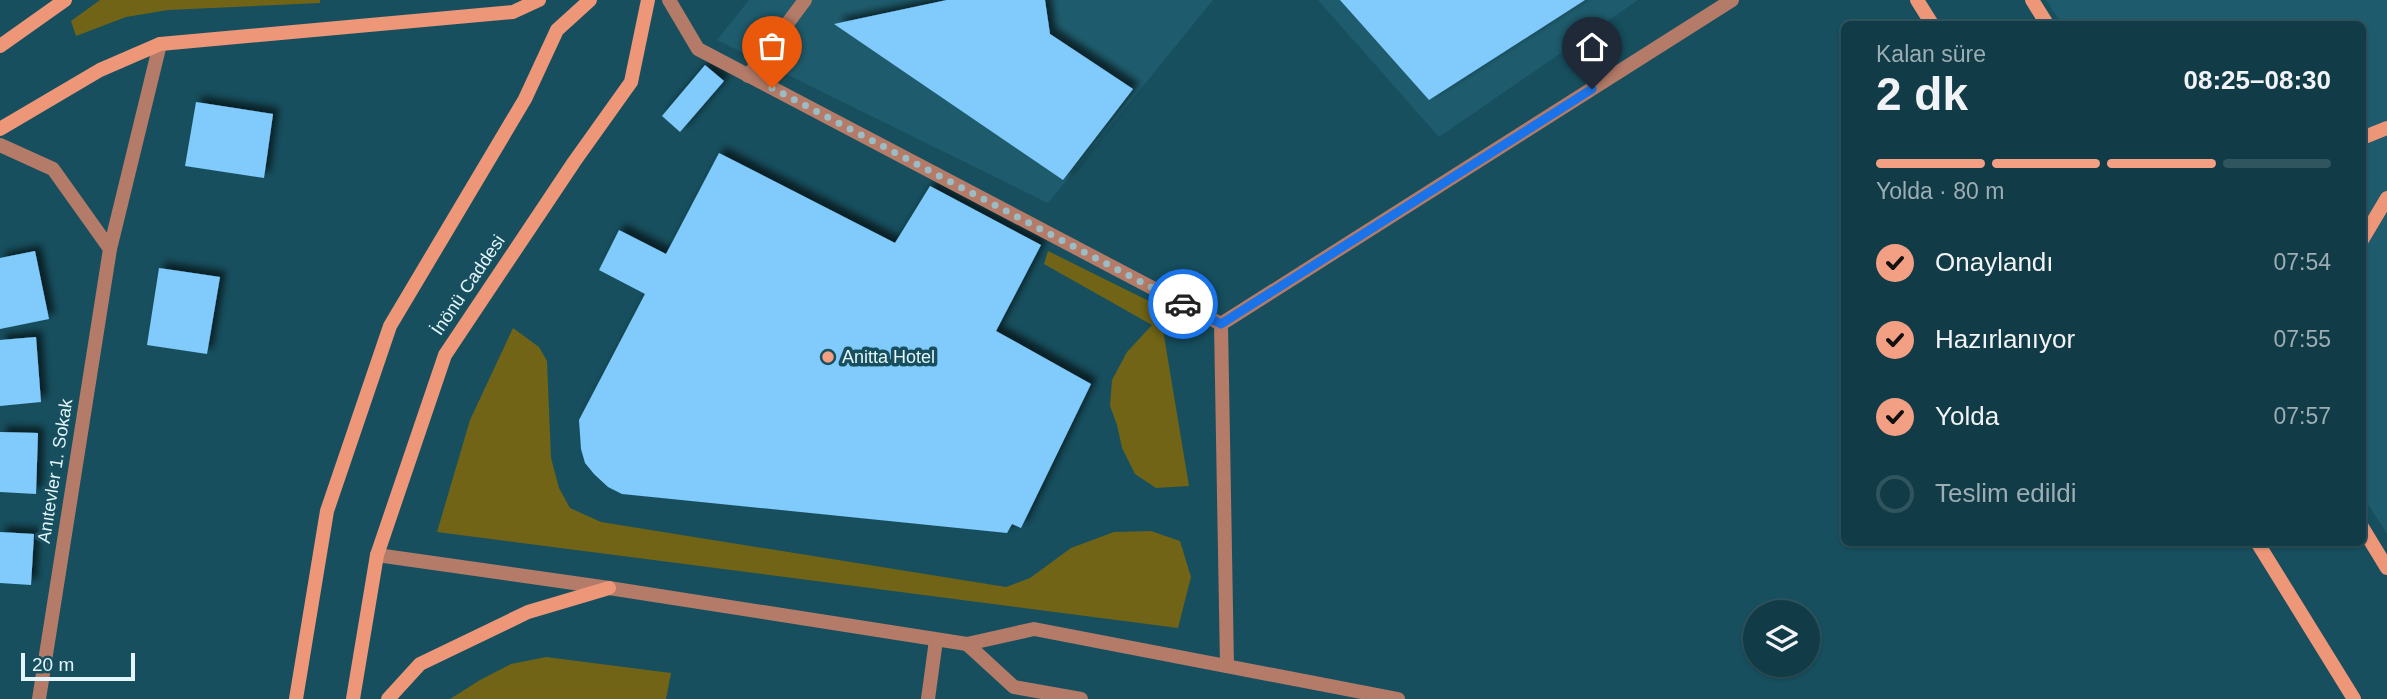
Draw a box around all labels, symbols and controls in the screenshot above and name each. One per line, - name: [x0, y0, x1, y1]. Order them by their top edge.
- pin: [742, 16, 802, 88]
- pin: [1562, 17, 1622, 89]
- icon: bag: [753, 27, 791, 65]
- icon: home: [1573, 28, 1611, 66]
- text: Kalan süre: [1876, 41, 1986, 67]
- text: 08:25–08:30: [2184, 65, 2331, 95]
- text: 2 dk: [1876, 68, 1968, 120]
- text: Yolda · 80 m: [1876, 178, 2004, 204]
- street label: İnönü Caddesi: [427, 231, 509, 339]
- icon: check: [1876, 244, 1914, 282]
- text: Onaylandı: [1935, 247, 2054, 277]
- text: 07:54: [2273, 249, 2331, 275]
- courier: [1148, 269, 1218, 339]
- icon: car: [1164, 285, 1202, 323]
- icon: check: [1876, 321, 1914, 359]
- text: Hazırlanıyor: [1935, 324, 2075, 354]
- text: 07:55: [2273, 326, 2331, 352]
- place label: Anitta Hotel: [842, 347, 935, 367]
- marker: Anitta Hotel: [820, 349, 836, 365]
- street label: Anıtevler 1. Sokak: [34, 396, 76, 545]
- icon: check: [1876, 398, 1914, 436]
- text: Yolda: [1935, 401, 1999, 431]
- text: 07:57: [2273, 403, 2331, 429]
- text: Teslim edildi: [1935, 478, 2077, 508]
- map controls: [1743, 600, 1820, 677]
- button: layers: [1743, 600, 1820, 677]
- scale bar: [21, 650, 135, 682]
- text: 20 m: [32, 654, 74, 675]

